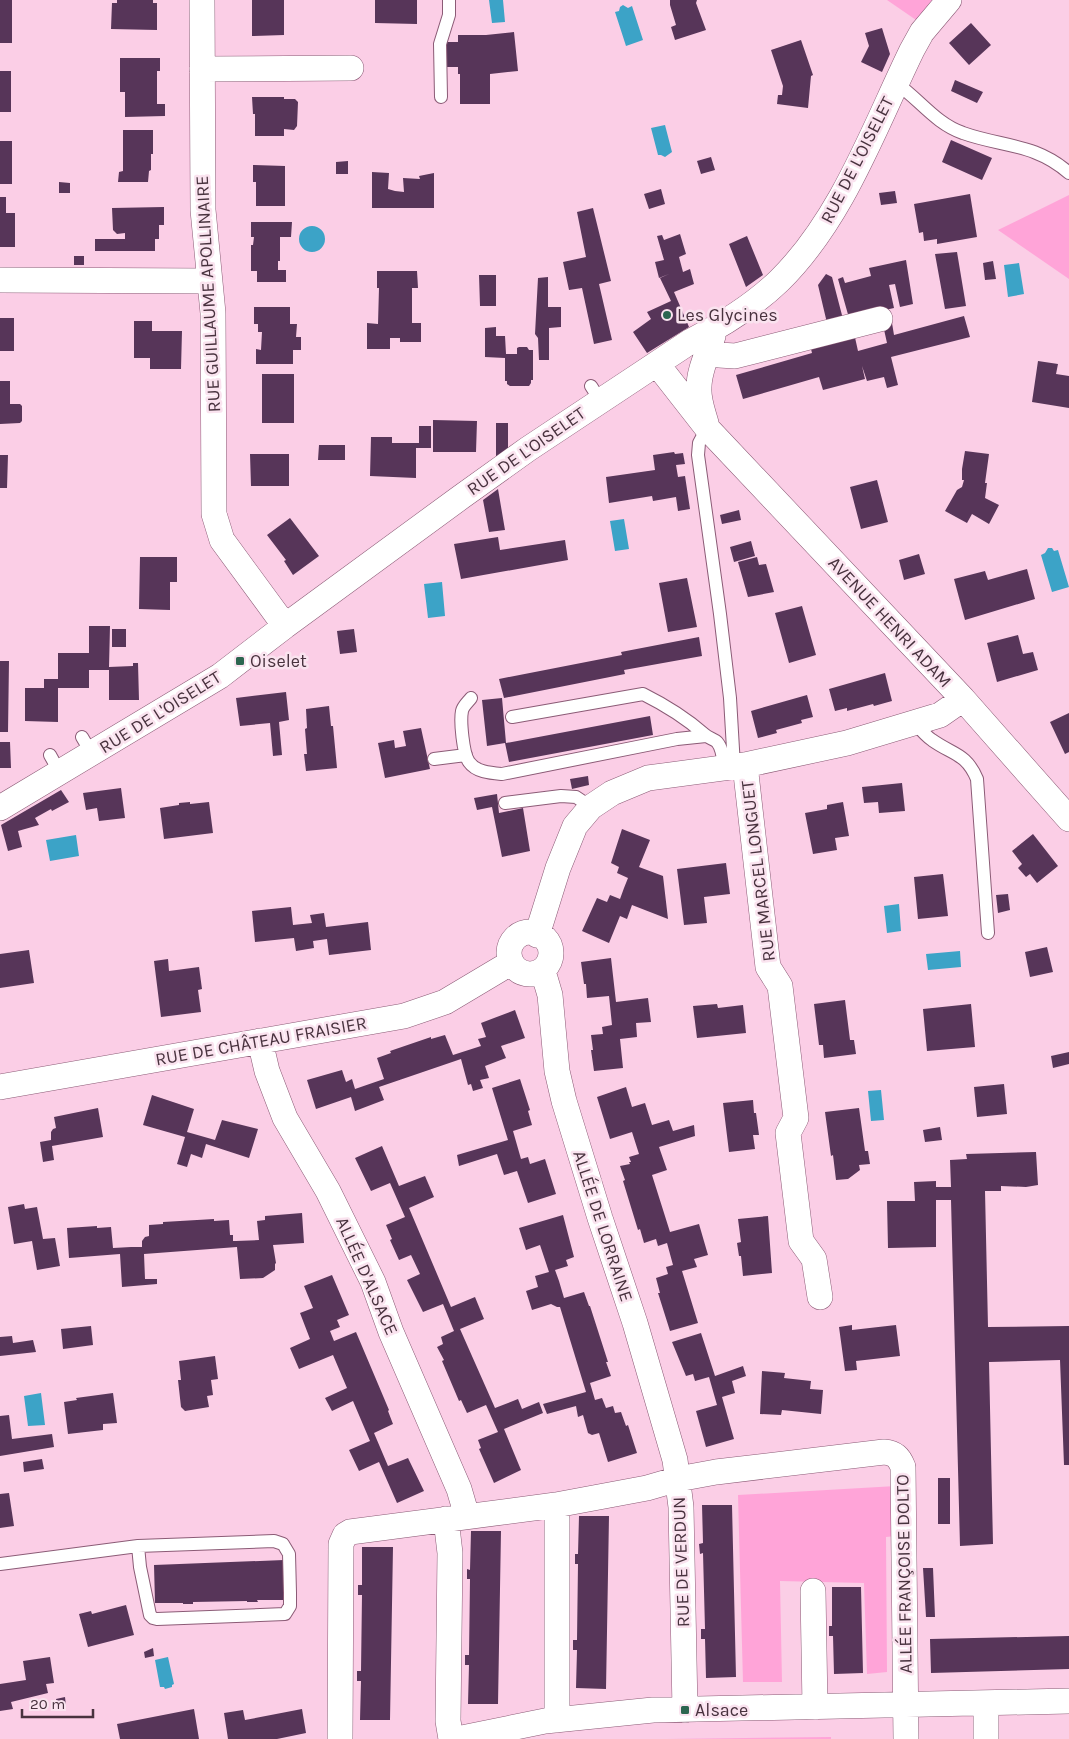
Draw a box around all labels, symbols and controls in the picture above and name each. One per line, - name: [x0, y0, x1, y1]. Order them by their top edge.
- street label: RUE DE L'OISELET: [816, 93, 898, 227]
- street label: RUE GUILLAUME APOLLINAIRE: [191, 175, 225, 413]
- place label: Les Glycines: [677, 304, 778, 326]
- marker: Les Glycines: [661, 309, 673, 321]
- street label: RUE DE L'OISELET: [463, 402, 589, 500]
- street label: AVENUE HENRI ADAM: [824, 552, 956, 692]
- place label: Oiselet: [250, 650, 307, 672]
- marker: Oiselet: [234, 655, 246, 667]
- street label: RUE DE L'OISELET: [95, 666, 225, 758]
- street label: RUE MARCEL LONGUET: [736, 779, 780, 963]
- street label: RUE DE CHÂTEAU FRAISIER: [153, 1012, 369, 1070]
- street label: ALLÉE DE LORRAINE: [568, 1147, 639, 1304]
- street label: ALLÉE D'ALSACE: [331, 1213, 404, 1339]
- street label: ALLÉE FRANÇOISE DOLTO: [890, 1474, 917, 1674]
- street label: RUE DE VERDUN: [668, 1496, 694, 1628]
- scale bar: [22, 1686, 94, 1718]
- text: 20 m: [30, 1695, 65, 1713]
- place label: Alsace: [695, 1699, 748, 1721]
- marker: Alsace: [679, 1704, 691, 1716]

